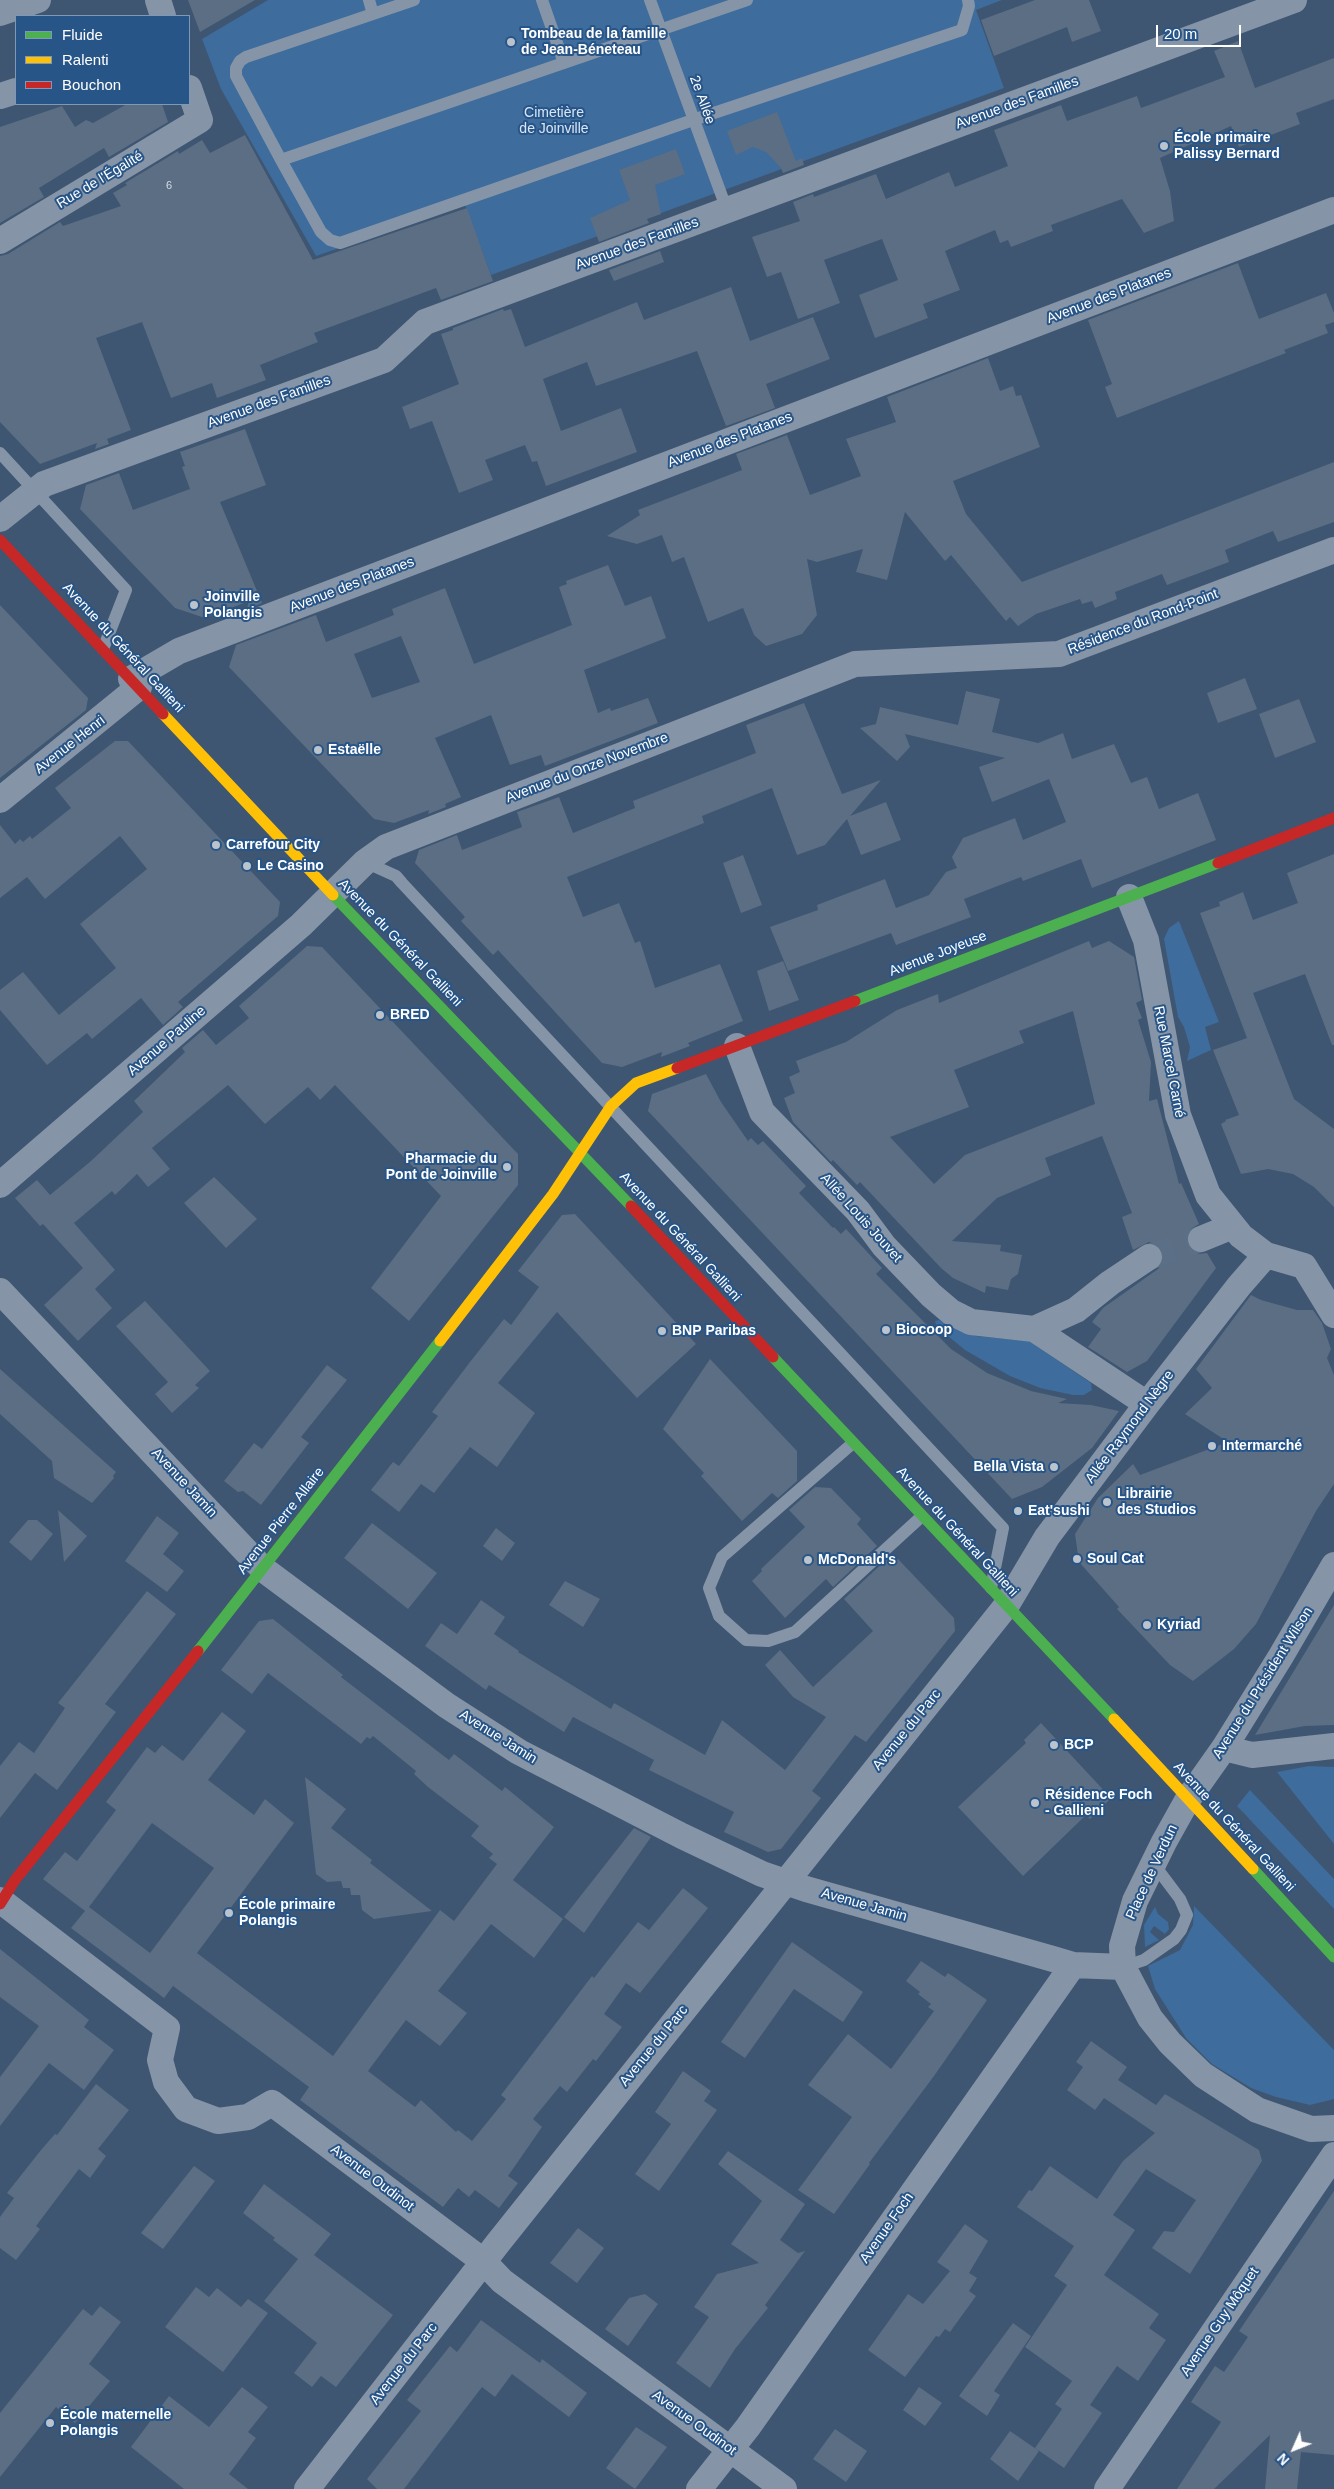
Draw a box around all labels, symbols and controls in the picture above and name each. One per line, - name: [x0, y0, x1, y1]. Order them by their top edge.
- legend: [15, 15, 190, 105]
- scale bar: [1159, 15, 1244, 47]
- text: 20 m: [1164, 25, 1197, 42]
- text: Fluide: [62, 26, 103, 43]
- place label: Tombeau de la famille de Jean-Béneteau: [521, 26, 666, 58]
- marker: Tombeau de la famille de Jean-Béneteau: [505, 36, 517, 48]
- text: Ralenti: [62, 51, 109, 68]
- street label: 2e Allée: [685, 73, 719, 127]
- street label: Avenue des Familles: [953, 73, 1081, 133]
- text: Bouchon: [62, 76, 121, 93]
- park label: Cimetière de Joinville: [519, 105, 589, 138]
- place label: École primaire Palissy Bernard: [1174, 130, 1280, 162]
- marker: École primaire Palissy Bernard: [1158, 140, 1170, 152]
- street label: Rue de l'Égalité: [54, 148, 146, 212]
- house number: 6: [166, 179, 172, 193]
- street label: Avenue des Familles: [573, 214, 701, 274]
- street label: Avenue des Platanes: [1044, 264, 1174, 328]
- street label: Avenue des Familles: [205, 372, 333, 432]
- street label: Avenue des Platanes: [665, 408, 795, 472]
- street label: Avenue des Platanes: [287, 553, 417, 617]
- street label: Avenue du Général Gallieni: [59, 580, 187, 716]
- street label: Résidence du Rond-Point: [1066, 586, 1220, 658]
- place label: Joinville Polangis: [204, 589, 262, 622]
- marker: Joinville Polangis: [188, 599, 200, 611]
- street label: Avenue Henri: [32, 712, 108, 778]
- street label: Avenue du Onze Novembre: [503, 729, 671, 807]
- place label: Estaëlle: [328, 742, 381, 758]
- marker: Estaëlle: [312, 744, 324, 756]
- place label: Carrefour City: [226, 837, 320, 853]
- marker: Carrefour City: [210, 839, 222, 851]
- place label: Le Casino: [257, 858, 324, 874]
- marker: Le Casino: [241, 860, 253, 872]
- street label: Avenue du Général Gallieni: [335, 876, 465, 1010]
- street label: Avenue Joyeuse: [887, 928, 989, 980]
- street label: Avenue Pauline: [125, 1003, 209, 1079]
- street label: Rue Marcel Carné: [1150, 1005, 1188, 1119]
- place label: BRED: [390, 1007, 430, 1023]
- marker: BRED: [374, 1009, 386, 1021]
- place label: Pharmacie du Pont de Joinville: [386, 1151, 497, 1184]
- marker: Pharmacie du Pont de Joinville: [501, 1161, 513, 1173]
- street label: Avenue du Général Gallieni: [616, 1169, 744, 1305]
- street label: Allée Louis Jouvet: [817, 1170, 905, 1266]
- place label: Biocoop: [896, 1322, 952, 1338]
- place label: BNP Paribas: [672, 1323, 756, 1339]
- marker: Biocoop: [880, 1324, 892, 1336]
- marker: BNP Paribas: [656, 1325, 668, 1337]
- street label: Allée Raymond Nègre: [1082, 1367, 1178, 1487]
- place label: Intermarché: [1222, 1438, 1302, 1454]
- marker: Intermarché: [1206, 1440, 1218, 1452]
- street label: Avenue Jamin: [148, 1445, 220, 1521]
- place label: Bella Vista: [973, 1459, 1044, 1475]
- marker: Bella Vista: [1048, 1461, 1060, 1473]
- street label: Avenue Pierre Allaire: [234, 1464, 328, 1578]
- street label: Avenue du Général Gallieni: [893, 1464, 1021, 1600]
- place label: Librairie des Studios: [1117, 1486, 1196, 1518]
- marker: Librairie des Studios: [1101, 1496, 1113, 1508]
- place label: Eat'sushi: [1028, 1503, 1090, 1519]
- marker: Eat'sushi: [1012, 1505, 1024, 1517]
- place label: Soul Cat: [1087, 1551, 1144, 1567]
- place label: McDonald's: [818, 1552, 896, 1568]
- marker: Soul Cat: [1071, 1553, 1083, 1565]
- marker: McDonald's: [802, 1554, 814, 1566]
- street label: Avenue du Président Wilson: [1209, 1604, 1317, 1762]
- place label: Kyriad: [1157, 1617, 1201, 1633]
- marker: Kyriad: [1141, 1619, 1153, 1631]
- street label: Avenue du Parc: [869, 1686, 945, 1774]
- street label: Avenue Jamin: [456, 1706, 540, 1768]
- place label: BCP: [1064, 1737, 1094, 1753]
- marker: BCP: [1048, 1739, 1060, 1751]
- street label: Avenue du Général Gallieni: [1170, 1759, 1298, 1895]
- place label: Résidence Foch - Gallieni: [1045, 1787, 1152, 1820]
- marker: Résidence Foch - Gallieni: [1029, 1797, 1041, 1809]
- street label: Place de Verdun: [1123, 1822, 1181, 1922]
- street label: Avenue Jamin: [819, 1885, 909, 1925]
- place label: École primaire Polangis: [239, 1897, 335, 1930]
- marker: École primaire Polangis: [223, 1907, 235, 1919]
- street label: Avenue du Parc: [616, 2002, 692, 2090]
- street label: Avenue Oudinot: [327, 2141, 417, 2215]
- street label: Avenue Foch: [857, 2189, 917, 2267]
- street label: Avenue Guy Môquet: [1177, 2265, 1263, 2379]
- street label: Avenue du Parc: [367, 2320, 441, 2408]
- street label: Avenue Oudinot: [649, 2387, 739, 2459]
- place label: École maternelle Polangis: [60, 2407, 171, 2440]
- marker: École maternelle Polangis: [44, 2417, 56, 2429]
- north arrow: [1269, 2424, 1319, 2474]
- text: N: [1274, 2450, 1292, 2469]

